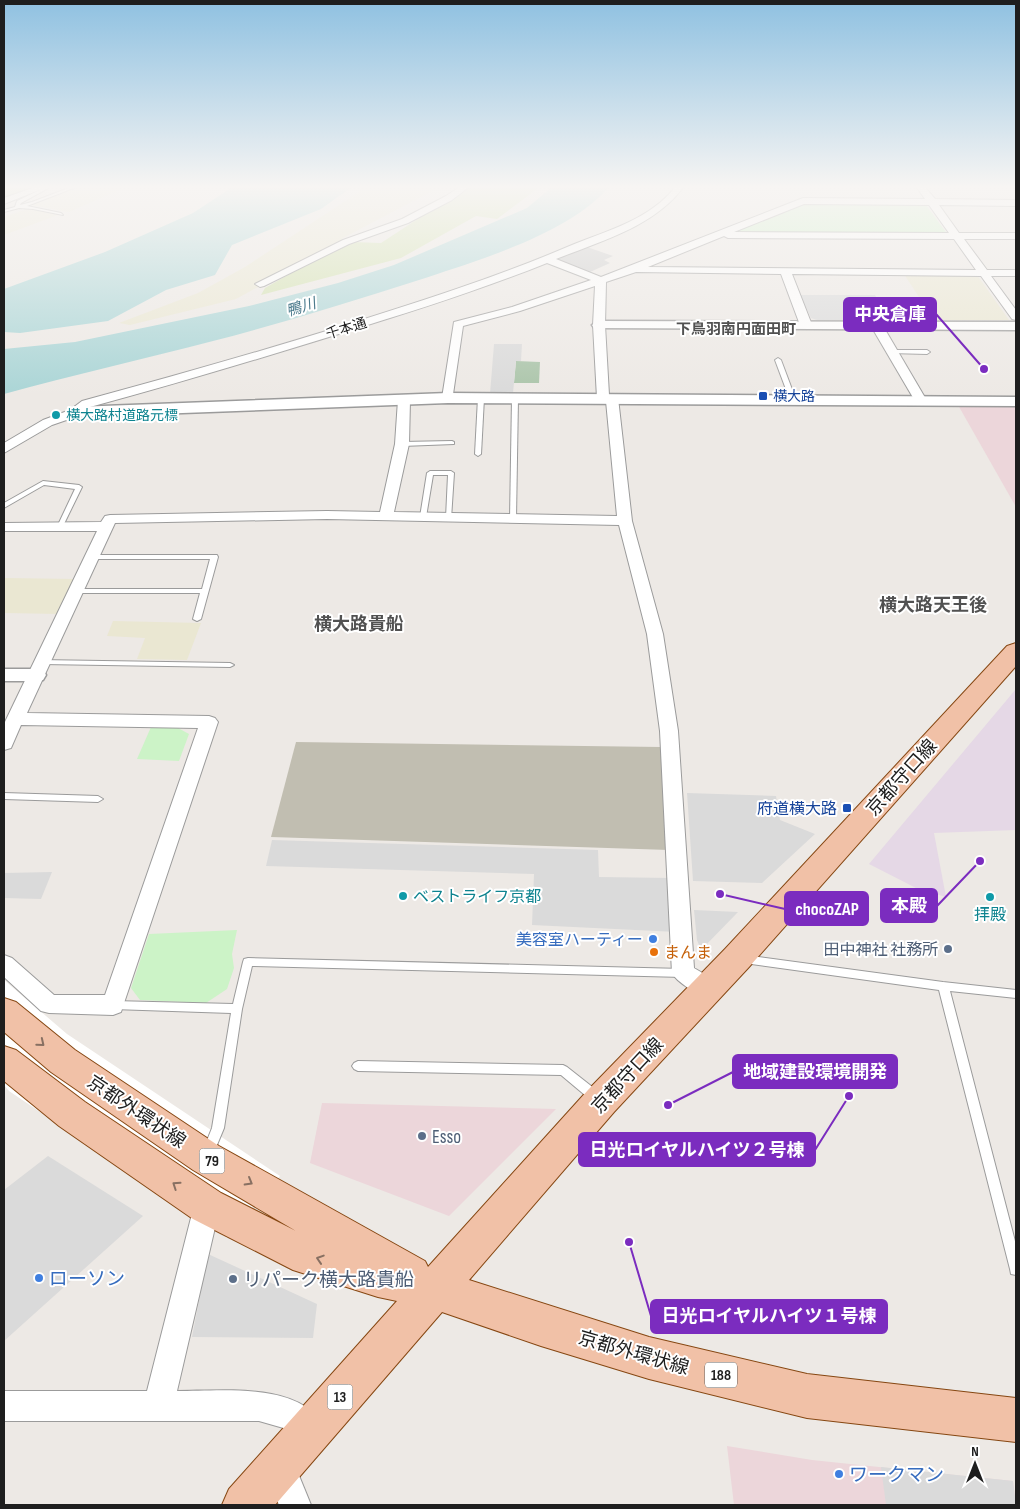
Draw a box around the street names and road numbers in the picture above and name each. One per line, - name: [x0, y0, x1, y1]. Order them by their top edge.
- street label: 千本通: [324, 314, 369, 343]
- street label: 京都守口線: [862, 735, 942, 821]
- street label: 京都守口線: [587, 1033, 669, 1119]
- street label: 京都外環状線: [82, 1071, 190, 1154]
- road number: 79: [200, 1148, 224, 1174]
- street label: 京都外環状線: [576, 1327, 692, 1380]
- road number: 188: [705, 1362, 737, 1388]
- road number: 13: [328, 1384, 352, 1410]

